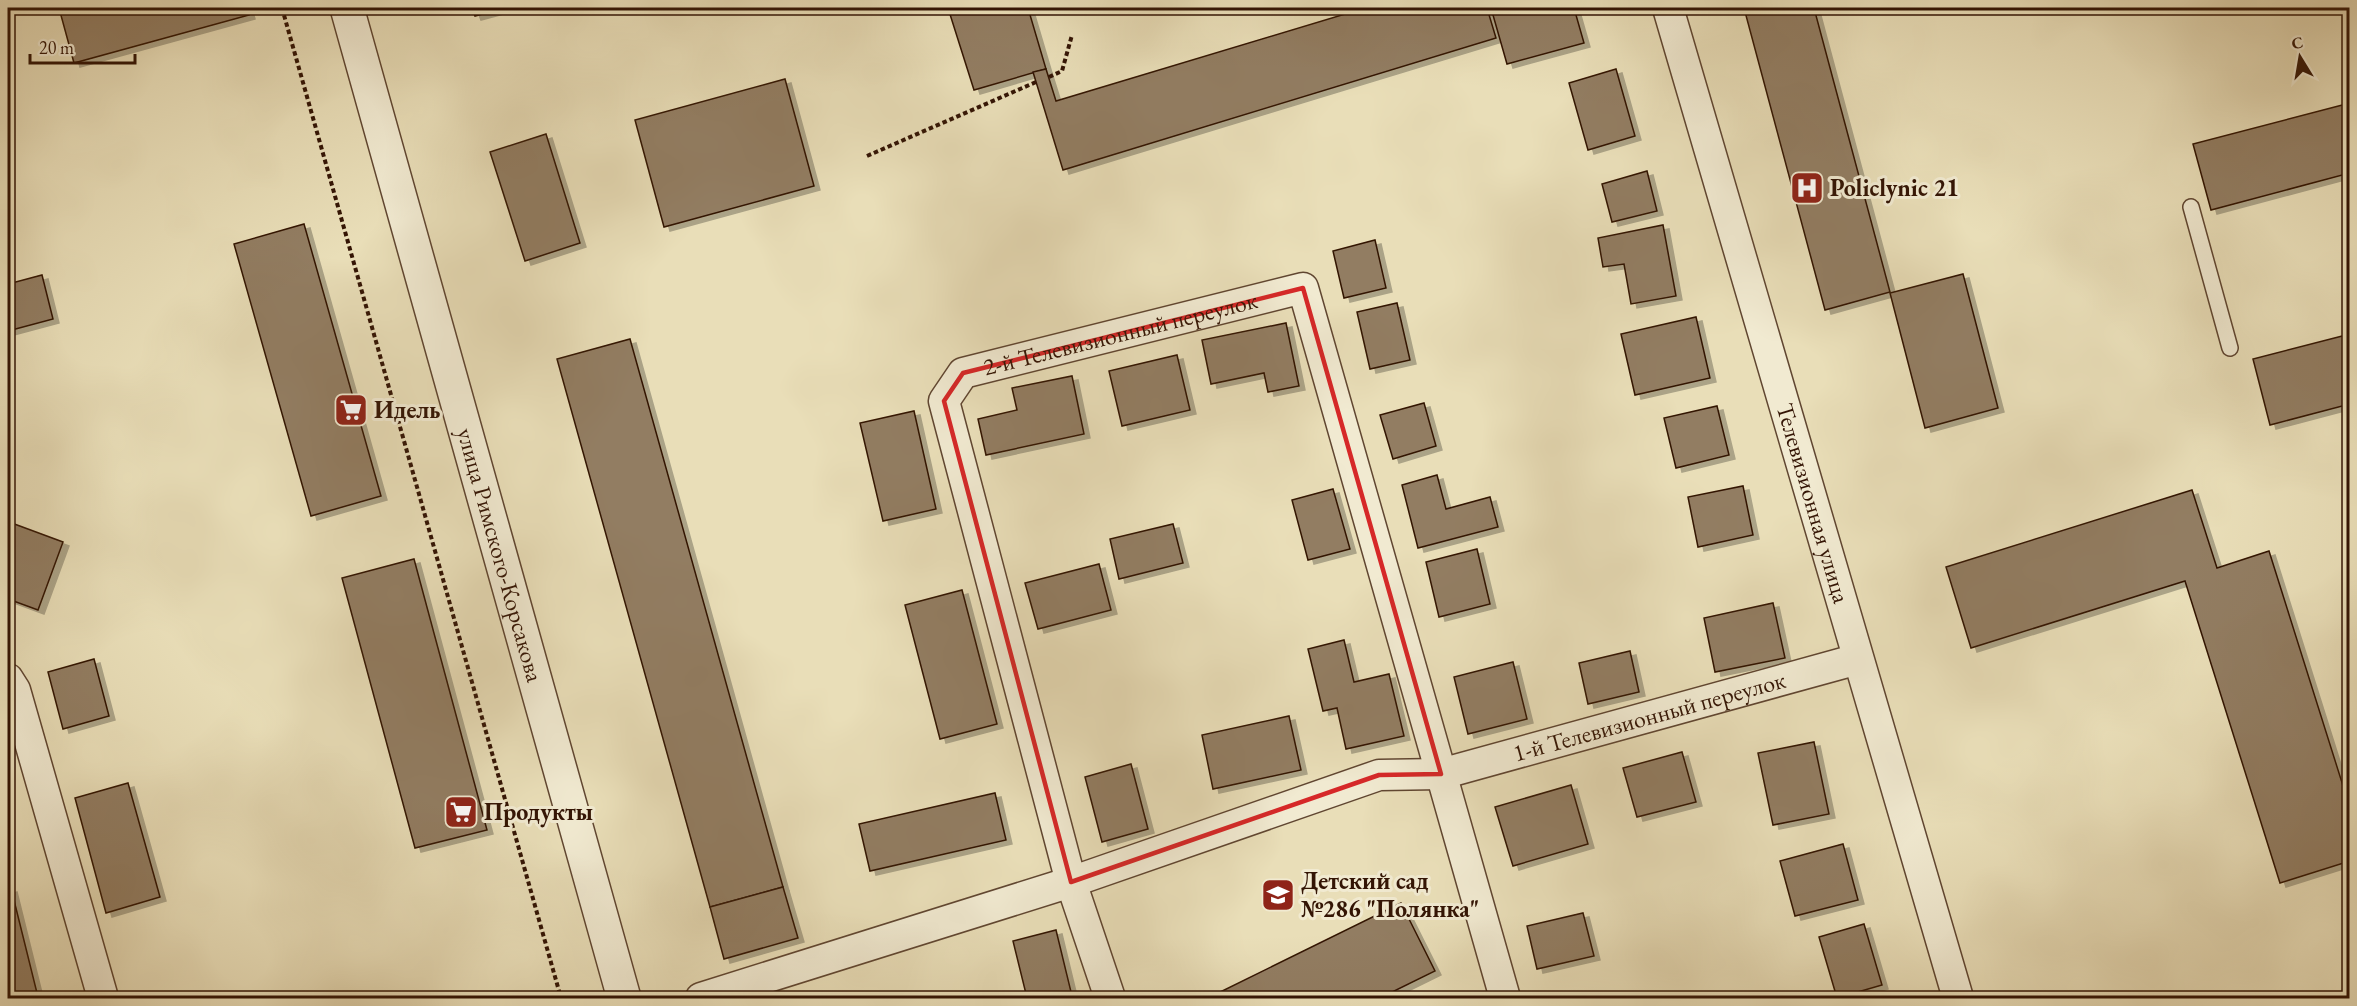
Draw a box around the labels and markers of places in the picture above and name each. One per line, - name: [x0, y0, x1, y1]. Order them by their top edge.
- hospital icon: Policlynic 21: [1789, 170, 1825, 206]
- place label: Policlynic 21: [1830, 172, 1959, 204]
- supermarket icon: Идель: [333, 392, 369, 428]
- place label: Идель: [374, 394, 440, 425]
- supermarket icon: Продукты: [443, 794, 479, 830]
- place label: Продукты: [484, 796, 593, 828]
- place label: Детский сад №286 "Полянка": [1301, 865, 1479, 924]
- school or university icon: Детский сад №286 "Полянка": [1260, 877, 1296, 913]

